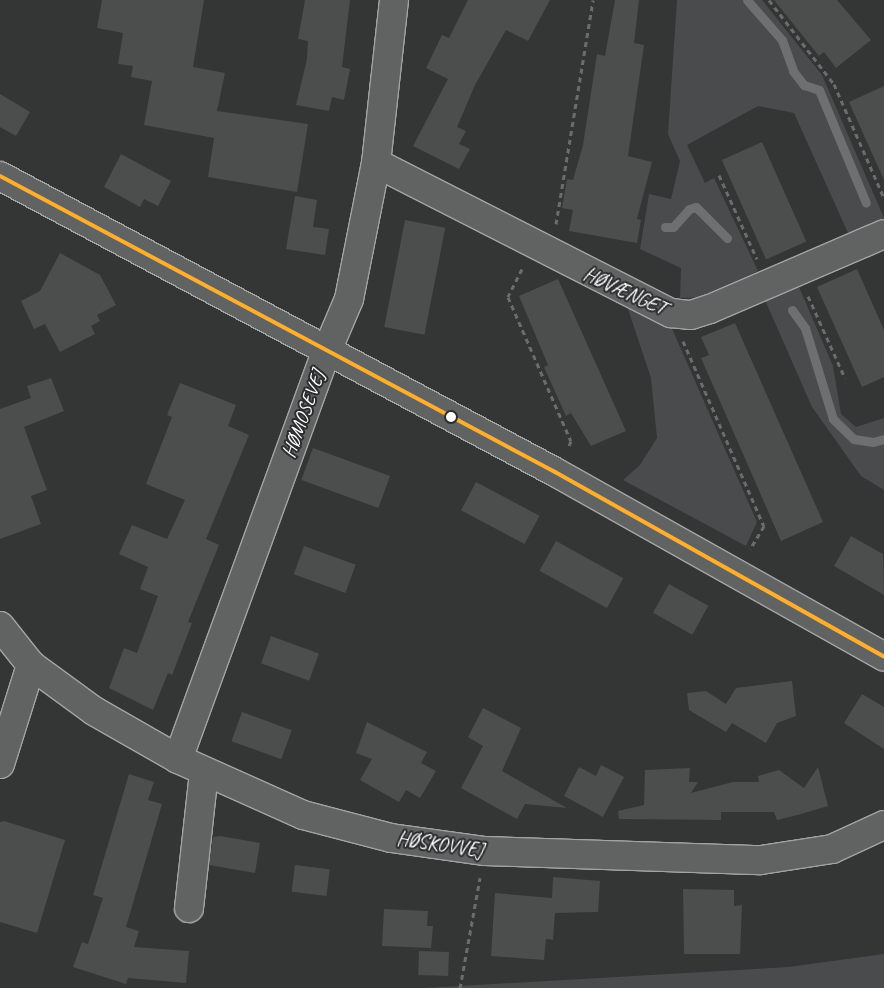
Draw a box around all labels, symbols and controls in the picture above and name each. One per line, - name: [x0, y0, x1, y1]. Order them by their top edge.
- street label: HØVÆNGET: [580, 261, 670, 321]
- street label: HØMOSEVEJ: [276, 367, 330, 461]
- unlabelled marker: [446, 412, 456, 422]
- street label: HØSKOVVEJ: [395, 826, 485, 862]

